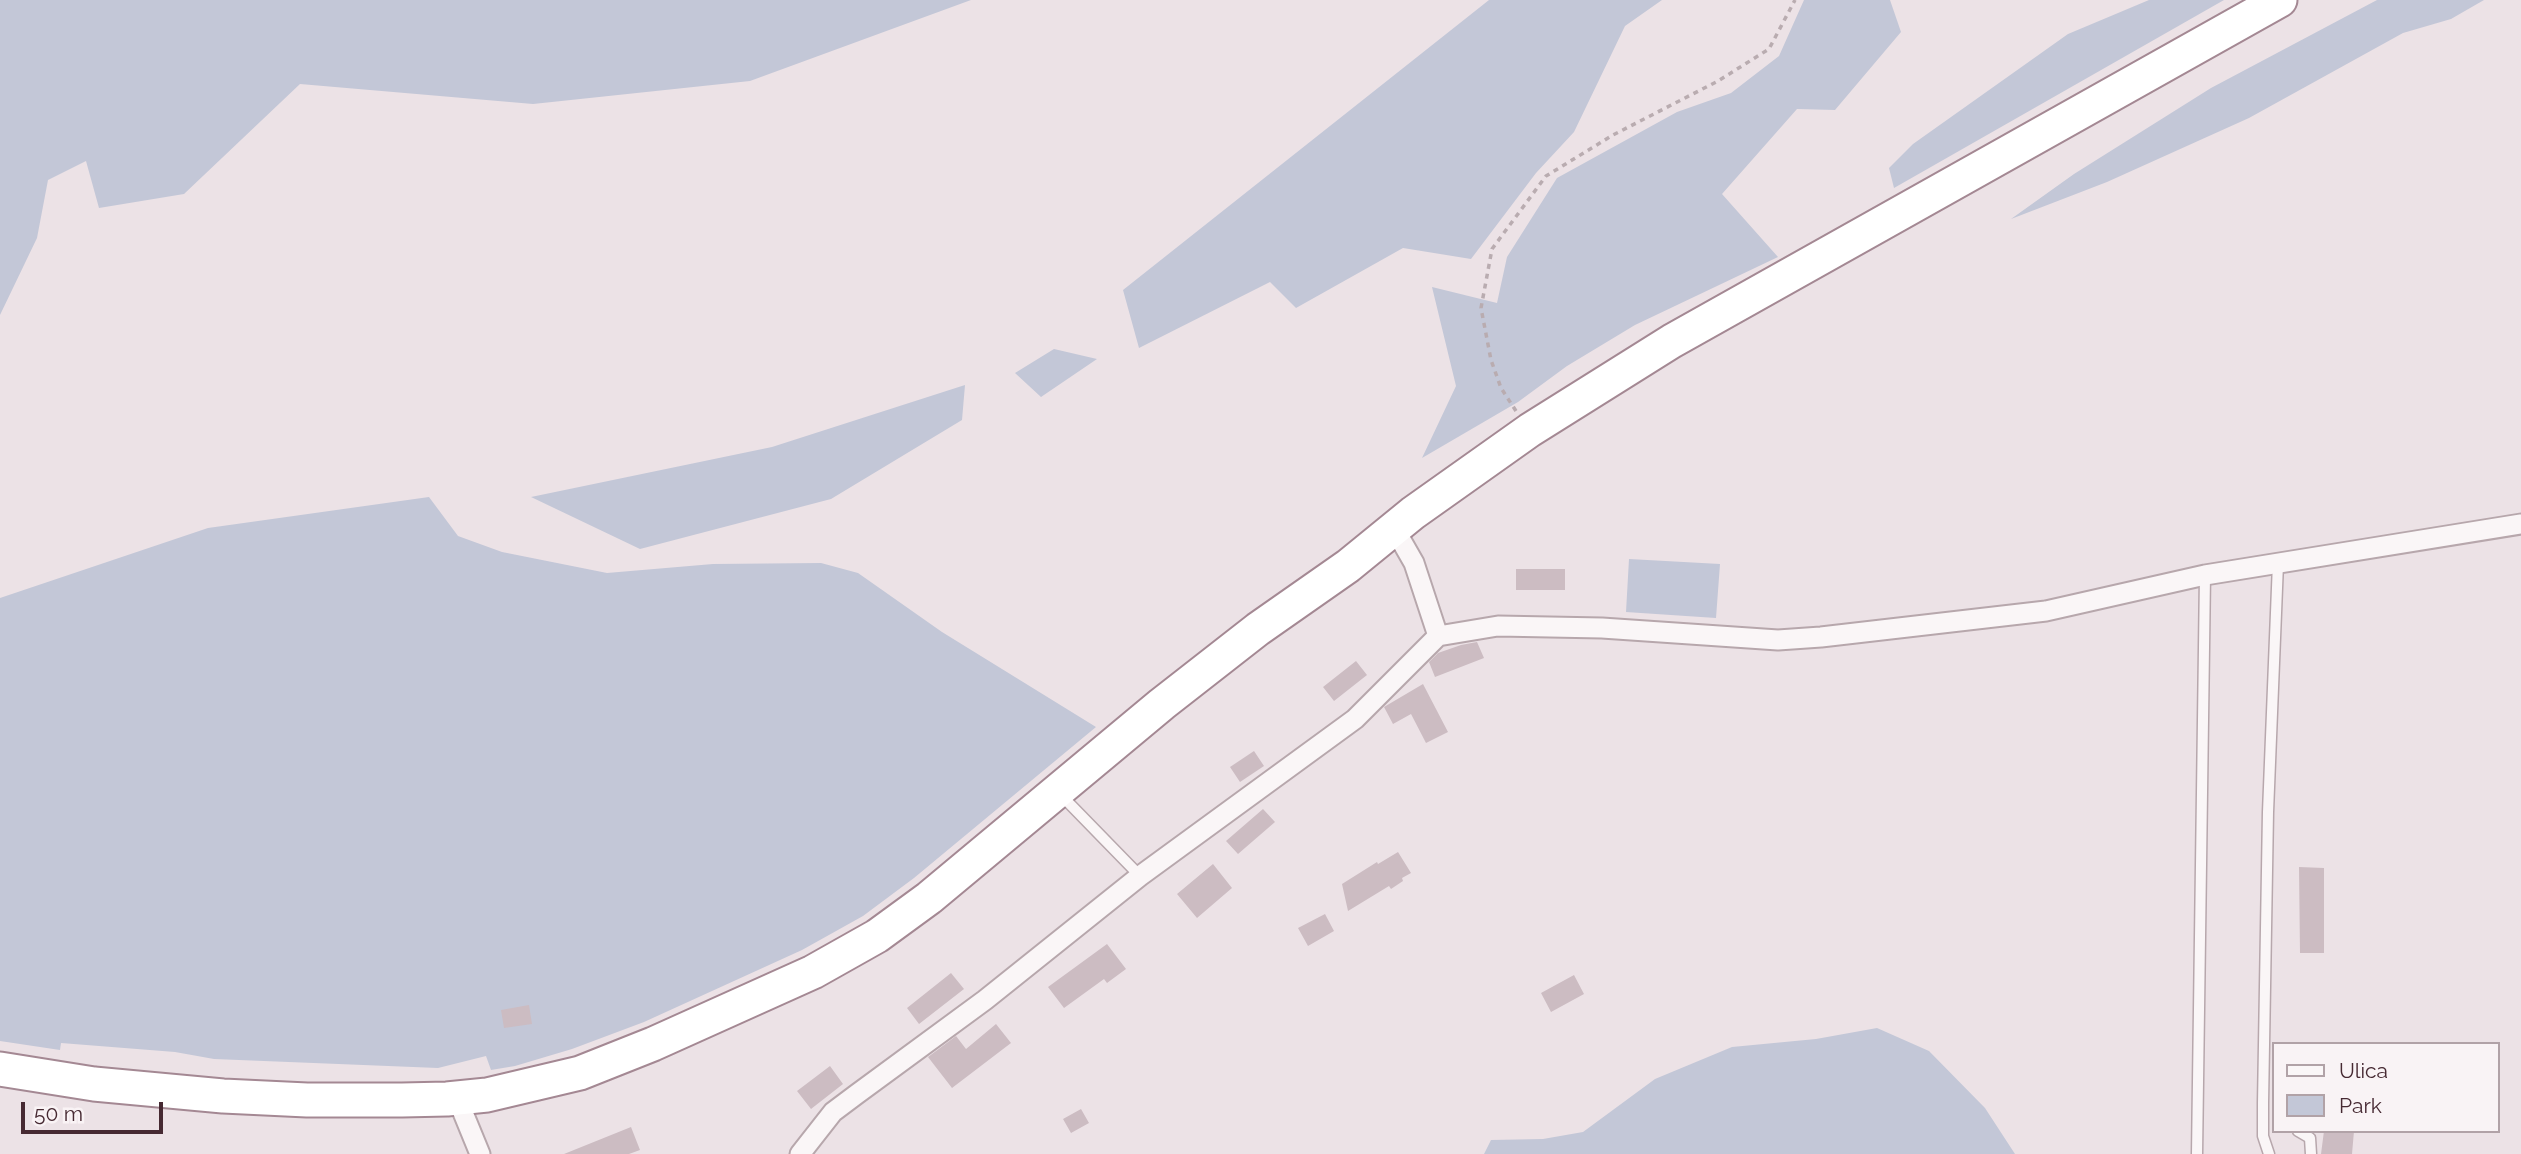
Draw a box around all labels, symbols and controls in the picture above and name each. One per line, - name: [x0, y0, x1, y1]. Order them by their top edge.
- legend: [2272, 1042, 2500, 1133]
- text: Ulica: [2339, 1058, 2388, 1083]
- scale bar: [24, 1088, 166, 1132]
- text: Park: [2339, 1093, 2382, 1118]
- text: 50 m: [34, 1101, 83, 1126]

